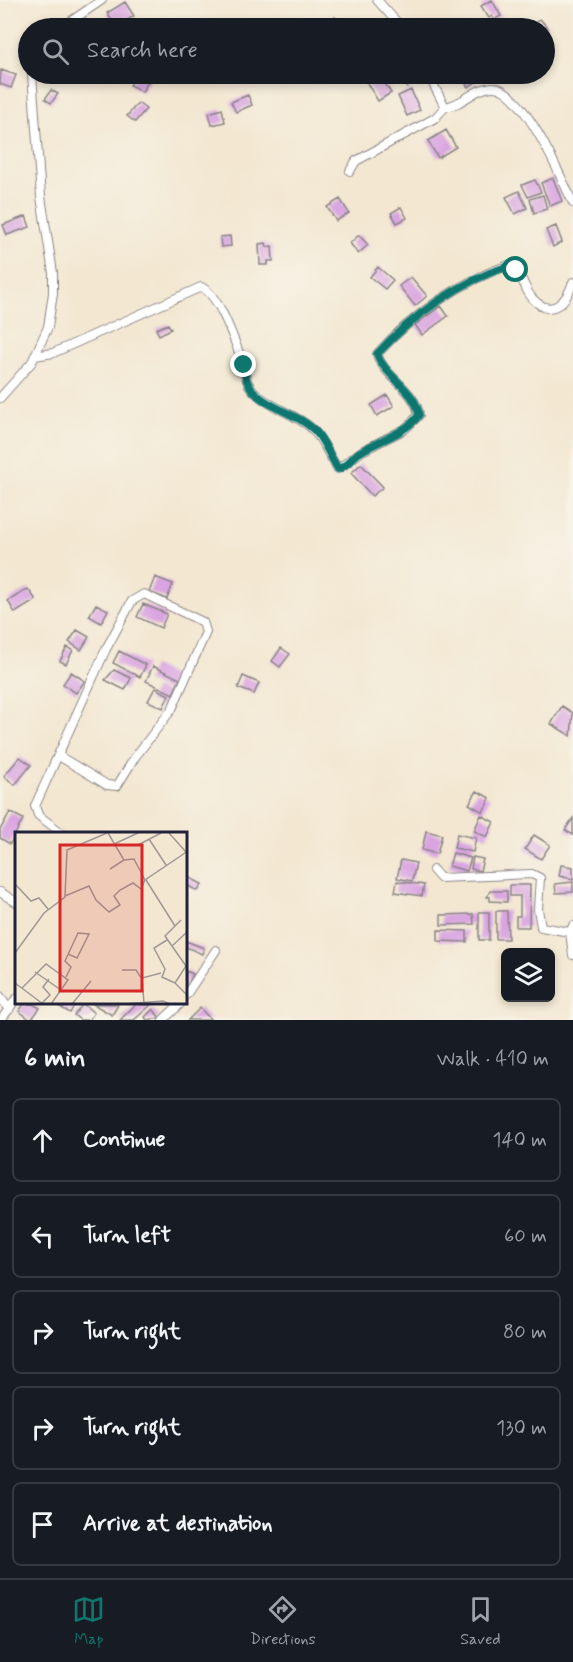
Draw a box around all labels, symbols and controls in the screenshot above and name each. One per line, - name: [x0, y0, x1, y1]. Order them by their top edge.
- search box: [18, 18, 555, 84]
- icon: search: [39, 35, 72, 68]
- text: Search here: [87, 37, 198, 65]
- route start: [502, 256, 528, 282]
- route end: [230, 351, 256, 377]
- inset map: [15, 832, 188, 1005]
- map controls: [501, 948, 555, 1002]
- button: layers: [501, 948, 555, 1002]
- text: 6 min: [24, 1042, 86, 1076]
- text: Walk · 410 m: [437, 1046, 549, 1073]
- icon: ahead: [26, 1124, 59, 1157]
- text: Continue: [83, 1126, 165, 1154]
- text: 140 m: [493, 1127, 547, 1154]
- icon: left: [26, 1220, 59, 1253]
- text: Turn left: [83, 1222, 171, 1250]
- text: 60 m: [504, 1223, 547, 1250]
- icon: right: [26, 1316, 59, 1349]
- text: Turn right: [83, 1318, 181, 1346]
- text: 80 m: [503, 1319, 547, 1346]
- icon: right: [26, 1412, 59, 1445]
- text: Turn right: [83, 1414, 181, 1442]
- text: 130 m: [496, 1415, 547, 1442]
- icon: arrive: [26, 1508, 59, 1541]
- text: Arrive at destination: [83, 1510, 273, 1538]
- tab: Map: [72, 1593, 105, 1650]
- tab: Directions: [250, 1593, 316, 1650]
- tab: Saved: [460, 1593, 501, 1650]

